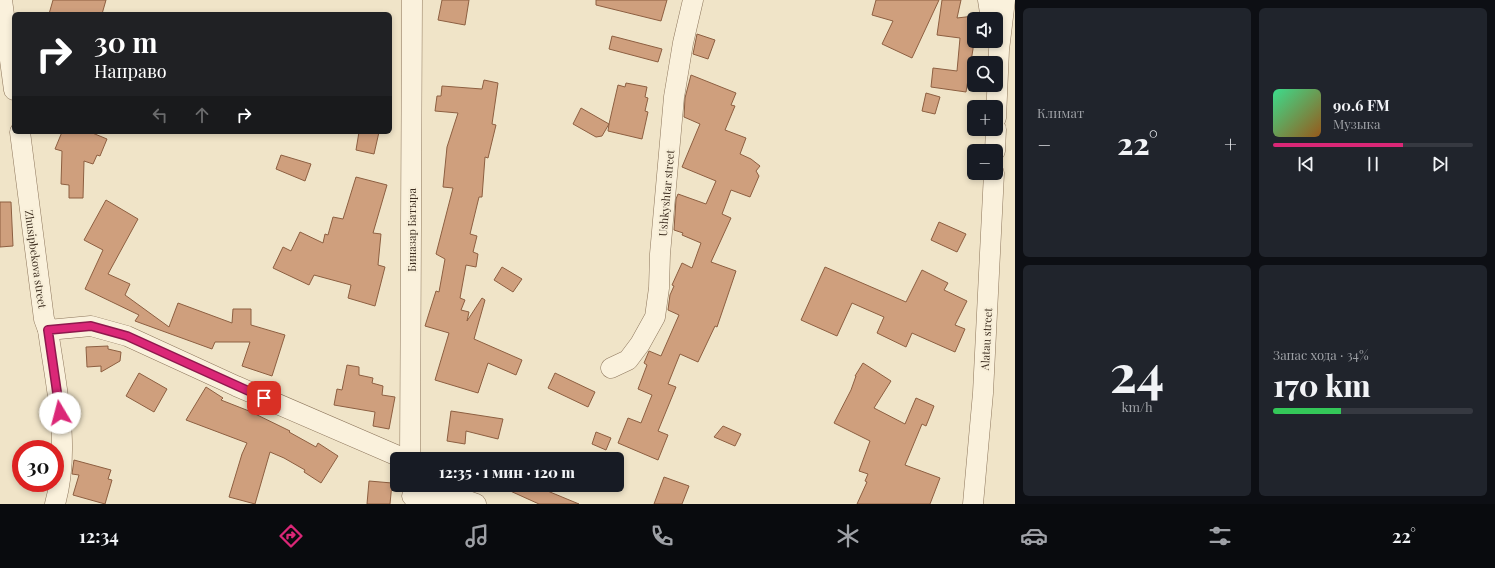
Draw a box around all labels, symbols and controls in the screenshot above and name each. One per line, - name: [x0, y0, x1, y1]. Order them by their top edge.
- map controls: [967, 12, 1003, 180]
- button: sound: [967, 12, 1003, 48]
- text: 30 m: [94, 23, 158, 60]
- icon: right: [28, 28, 80, 80]
- button: search: [967, 56, 1003, 92]
- text: Направо: [94, 59, 167, 83]
- text: 90.6 FM: [1333, 95, 1390, 115]
- button: +: [967, 100, 1003, 136]
- icon: left: [149, 104, 171, 126]
- icon: ahead: [191, 104, 213, 126]
- icon: right: [233, 104, 255, 126]
- text: Климат: [1037, 104, 1084, 121]
- text: Музыка: [1333, 115, 1381, 132]
- text: 22°: [1117, 123, 1158, 163]
- text: −: [1037, 129, 1051, 159]
- text: +: [1224, 129, 1237, 159]
- button: −: [967, 144, 1003, 180]
- street label: Ushkyshtar street: [655, 149, 677, 237]
- icon: previous: [1295, 153, 1317, 175]
- icon: pause: [1362, 153, 1384, 175]
- icon: next: [1429, 153, 1451, 175]
- street label: Биназар Батыра: [404, 188, 419, 272]
- street label: Zhusipbekova street: [22, 209, 50, 309]
- street label: Alatau street: [977, 307, 995, 372]
- text: 24: [1110, 337, 1164, 406]
- text: Запас хода · 34%: [1273, 346, 1369, 363]
- text: 170 km: [1273, 365, 1370, 405]
- pin: [247, 381, 281, 415]
- icon: arrive: [253, 387, 275, 409]
- position arrow: [39, 392, 81, 434]
- text: km/h: [1121, 398, 1153, 415]
- speed limit sign: 30: [12, 440, 64, 492]
- text: 12:35 · 1 мин · 120 m: [439, 462, 575, 482]
- icon: directions: [277, 522, 305, 550]
- icon: music: [463, 522, 491, 550]
- icon: phone: [648, 522, 676, 550]
- icon: climate: [834, 522, 862, 550]
- icon: car: [1020, 522, 1048, 550]
- icon: filters: [1206, 522, 1234, 550]
- text: 12:34: [79, 524, 119, 548]
- text: 22°: [1392, 524, 1416, 548]

